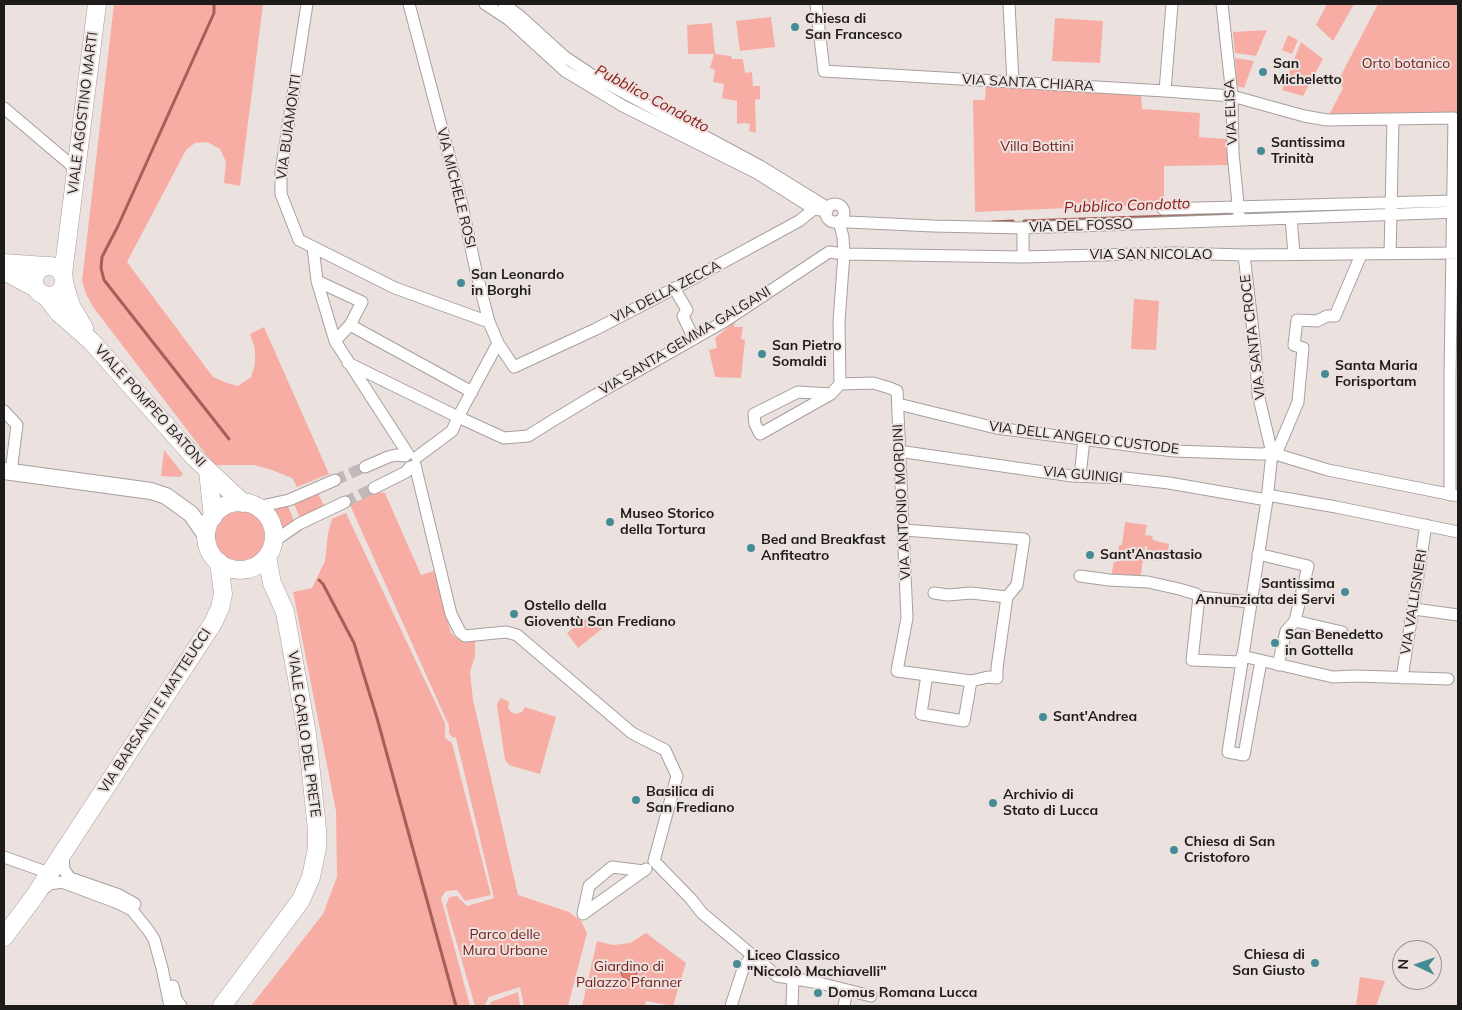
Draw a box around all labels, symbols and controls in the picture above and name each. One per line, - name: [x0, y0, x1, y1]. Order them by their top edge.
- place label: Chiesa di San Francesco: [805, 11, 902, 44]
- marker: Chiesa di San Francesco: [789, 21, 801, 33]
- street label: VIALE AGOSTINO MARTI: [65, 31, 101, 195]
- place label: San Micheletto: [1273, 56, 1342, 88]
- park label: Orto botanico: [1362, 56, 1450, 72]
- water label: Pubblico Condotto: [592, 61, 712, 137]
- marker: San Micheletto: [1257, 66, 1269, 78]
- street label: VIA SANTA CHIARA: [962, 71, 1094, 95]
- street label: VIA BUIAMONTI: [273, 73, 305, 181]
- street label: VIA ELISA: [1221, 79, 1241, 145]
- street label: VIA MICHELE ROSI: [433, 126, 479, 250]
- place label: Santissima Trinità: [1271, 135, 1345, 168]
- park label: Villa Bottini: [1000, 139, 1074, 155]
- marker: Santissima Trinità: [1255, 145, 1267, 157]
- water label: Pubblico Condotto: [1063, 195, 1191, 217]
- street label: VIA DEL FOSSO: [1029, 216, 1133, 236]
- street label: VIA SAN NICOLAO: [1090, 247, 1212, 263]
- street label: VIA DELLA ZECCA: [609, 257, 723, 327]
- place label: San Leonardo in Borghi: [471, 267, 564, 300]
- street label: VIA SANTA CROCE: [1237, 273, 1269, 401]
- marker: San Leonardo in Borghi: [455, 277, 467, 289]
- street label: VIA SANTA GEMMA GALGANI: [596, 283, 774, 399]
- place label: San Pietro Somaldi: [772, 338, 842, 371]
- street label: VIALE POMPEO BATONI: [91, 342, 209, 470]
- marker: San Pietro Somaldi: [756, 348, 768, 360]
- place label: Santa Maria Forisportam: [1335, 358, 1418, 391]
- marker: Santa Maria Forisportam: [1319, 368, 1331, 380]
- street label: VIA DELL ANGELO CUSTODE: [988, 418, 1180, 458]
- street label: VIA ANTONIO MORDINI: [890, 424, 914, 580]
- street label: VIA GUINIGI: [1043, 463, 1123, 487]
- place label: Museo Storico della Tortura: [620, 506, 714, 538]
- marker: Museo Storico della Tortura: [604, 516, 616, 528]
- place label: Bed and Breakfast Anfiteatro: [761, 532, 886, 564]
- marker: Bed and Breakfast Anfiteatro: [745, 542, 757, 554]
- place label: Sant'Anastasio: [1100, 547, 1202, 563]
- street label: VIA VALLISNERI: [1397, 548, 1431, 656]
- marker: Sant'Anastasio: [1084, 549, 1096, 561]
- place label: Santissima Annunziata dei Servi: [1196, 576, 1335, 608]
- marker: Santissima Annunziata dei Servi: [1339, 586, 1351, 598]
- place label: Ostello della Gioventù San Frediano: [524, 598, 676, 630]
- marker: Ostello della Gioventù San Frediano: [508, 608, 520, 620]
- street label: VIA BARSANTI E MATTEUCCI: [95, 625, 215, 797]
- place label: San Benedetto in Gottella: [1285, 627, 1383, 660]
- marker: San Benedetto in Gottella: [1269, 637, 1281, 649]
- street label: VIALE CARLO DEL PRETE: [284, 650, 324, 818]
- place label: Sant'Andrea: [1053, 709, 1137, 725]
- marker: Sant'Andrea: [1037, 711, 1049, 723]
- place label: Basilica di San Frediano: [646, 784, 735, 816]
- place label: Archivio di Stato di Lucca: [1003, 787, 1098, 820]
- marker: Basilica di San Frediano: [630, 794, 642, 806]
- marker: Archivio di Stato di Lucca: [987, 797, 999, 809]
- place label: Chiesa di San Cristoforo: [1184, 834, 1275, 866]
- marker: Chiesa di San Cristoforo: [1168, 844, 1180, 856]
- park label: Parco delle Mura Urbane: [462, 927, 548, 960]
- north arrow: [1392, 940, 1442, 990]
- place label: Chiesa di San Giusto: [1232, 947, 1305, 980]
- place label: Liceo Classico "Niccolò Machiavelli": [747, 948, 886, 980]
- marker: Chiesa di San Giusto: [1309, 957, 1321, 969]
- marker: Liceo Classico "Niccolò Machiavelli": [731, 958, 743, 970]
- park label: Giardino di Palazzo Pfanner: [576, 959, 682, 992]
- text: N: [1394, 959, 1412, 970]
- place label: Domus Romana Lucca: [828, 985, 978, 1001]
- marker: Domus Romana Lucca: [812, 987, 824, 999]

